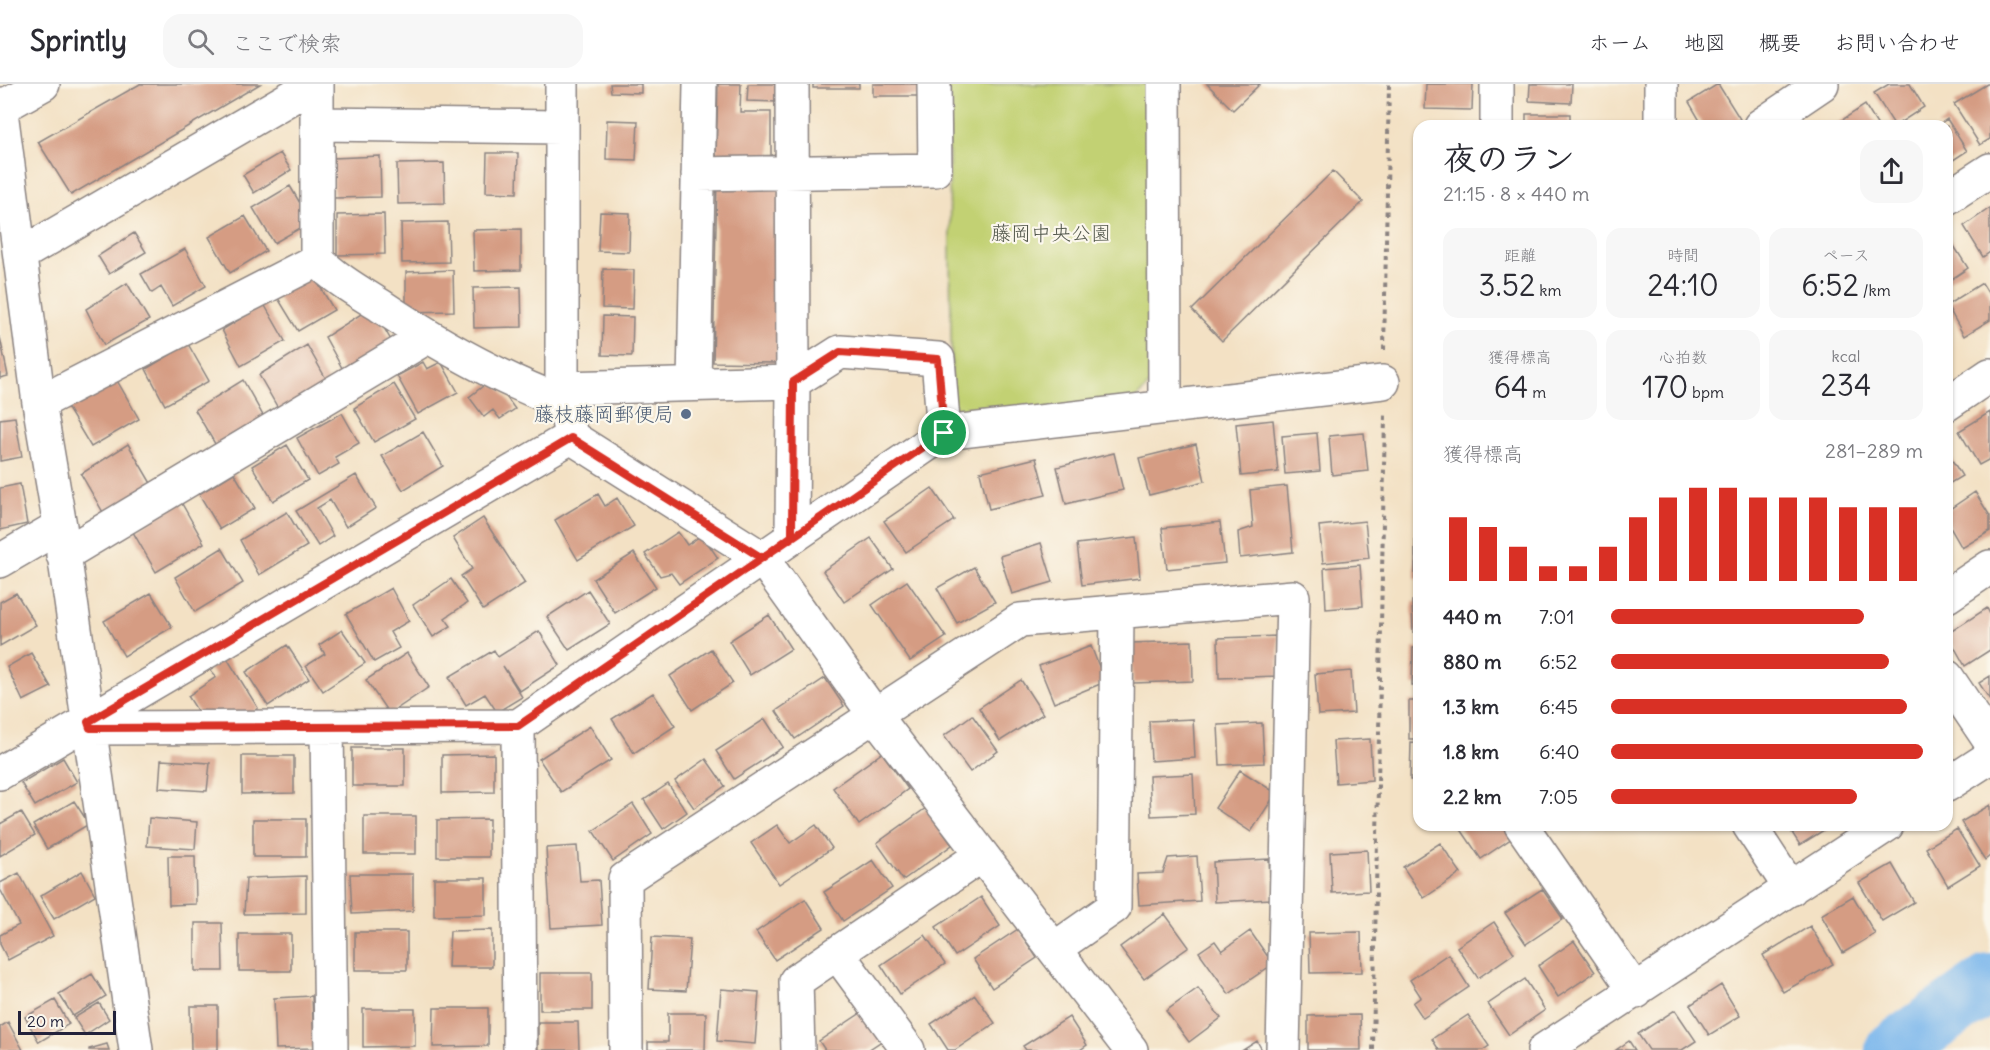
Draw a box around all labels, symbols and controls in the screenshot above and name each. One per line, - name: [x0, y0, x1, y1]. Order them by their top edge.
- search box: [163, 14, 583, 68]
- text: Sprintly: [30, 23, 127, 59]
- icon: search: [184, 25, 217, 58]
- text: ここで検索: [232, 29, 342, 57]
- text: ホーム: [1589, 29, 1651, 56]
- text: 地図: [1684, 29, 1726, 56]
- text: 概要: [1759, 29, 1801, 56]
- text: お問い合わせ: [1834, 29, 1960, 56]
- text: 夜のラン: [1443, 137, 1575, 179]
- button: share: [1860, 140, 1923, 203]
- text: 21:15 · 8 × 440 m: [1443, 181, 1590, 206]
- park label: 藤岡中央公園: [991, 220, 1111, 245]
- text: 距離: [1504, 245, 1536, 265]
- text: 時間: [1667, 245, 1699, 265]
- text: ペース: [1822, 245, 1870, 265]
- text: 3.52: [1479, 266, 1535, 304]
- text: 24:10: [1647, 266, 1719, 304]
- text: 6:52: [1801, 266, 1859, 304]
- text: km: [1535, 280, 1561, 300]
- text: /km: [1859, 280, 1891, 300]
- text: kcal: [1832, 346, 1860, 366]
- text: 獲得標高: [1488, 347, 1552, 367]
- text: 心拍数: [1659, 347, 1707, 367]
- text: 234: [1821, 366, 1871, 404]
- text: 64: [1494, 368, 1528, 406]
- text: 170: [1642, 368, 1688, 406]
- text: m: [1528, 382, 1546, 402]
- text: bpm: [1688, 382, 1724, 402]
- place label: 藤枝藤岡郵便局: [534, 401, 674, 426]
- marker: 藤枝藤岡郵便局: [679, 407, 693, 421]
- pin: [918, 407, 969, 458]
- icon: arrive: [927, 416, 960, 449]
- text: 281–289 m: [1825, 438, 1923, 463]
- text: 獲得標高: [1443, 441, 1523, 466]
- text: 440 m: [1443, 604, 1502, 629]
- text: 7:01: [1539, 604, 1574, 629]
- text: 880 m: [1443, 649, 1502, 674]
- text: 6:52: [1539, 649, 1578, 674]
- text: 1.3 km: [1443, 694, 1499, 719]
- text: 6:45: [1539, 694, 1578, 719]
- text: 1.8 km: [1443, 739, 1499, 764]
- text: 6:40: [1539, 739, 1580, 764]
- text: 2.2 km: [1443, 784, 1502, 809]
- text: 7:05: [1539, 784, 1578, 809]
- scale bar: [18, 1008, 116, 1036]
- text: 20 m: [27, 1011, 64, 1031]

